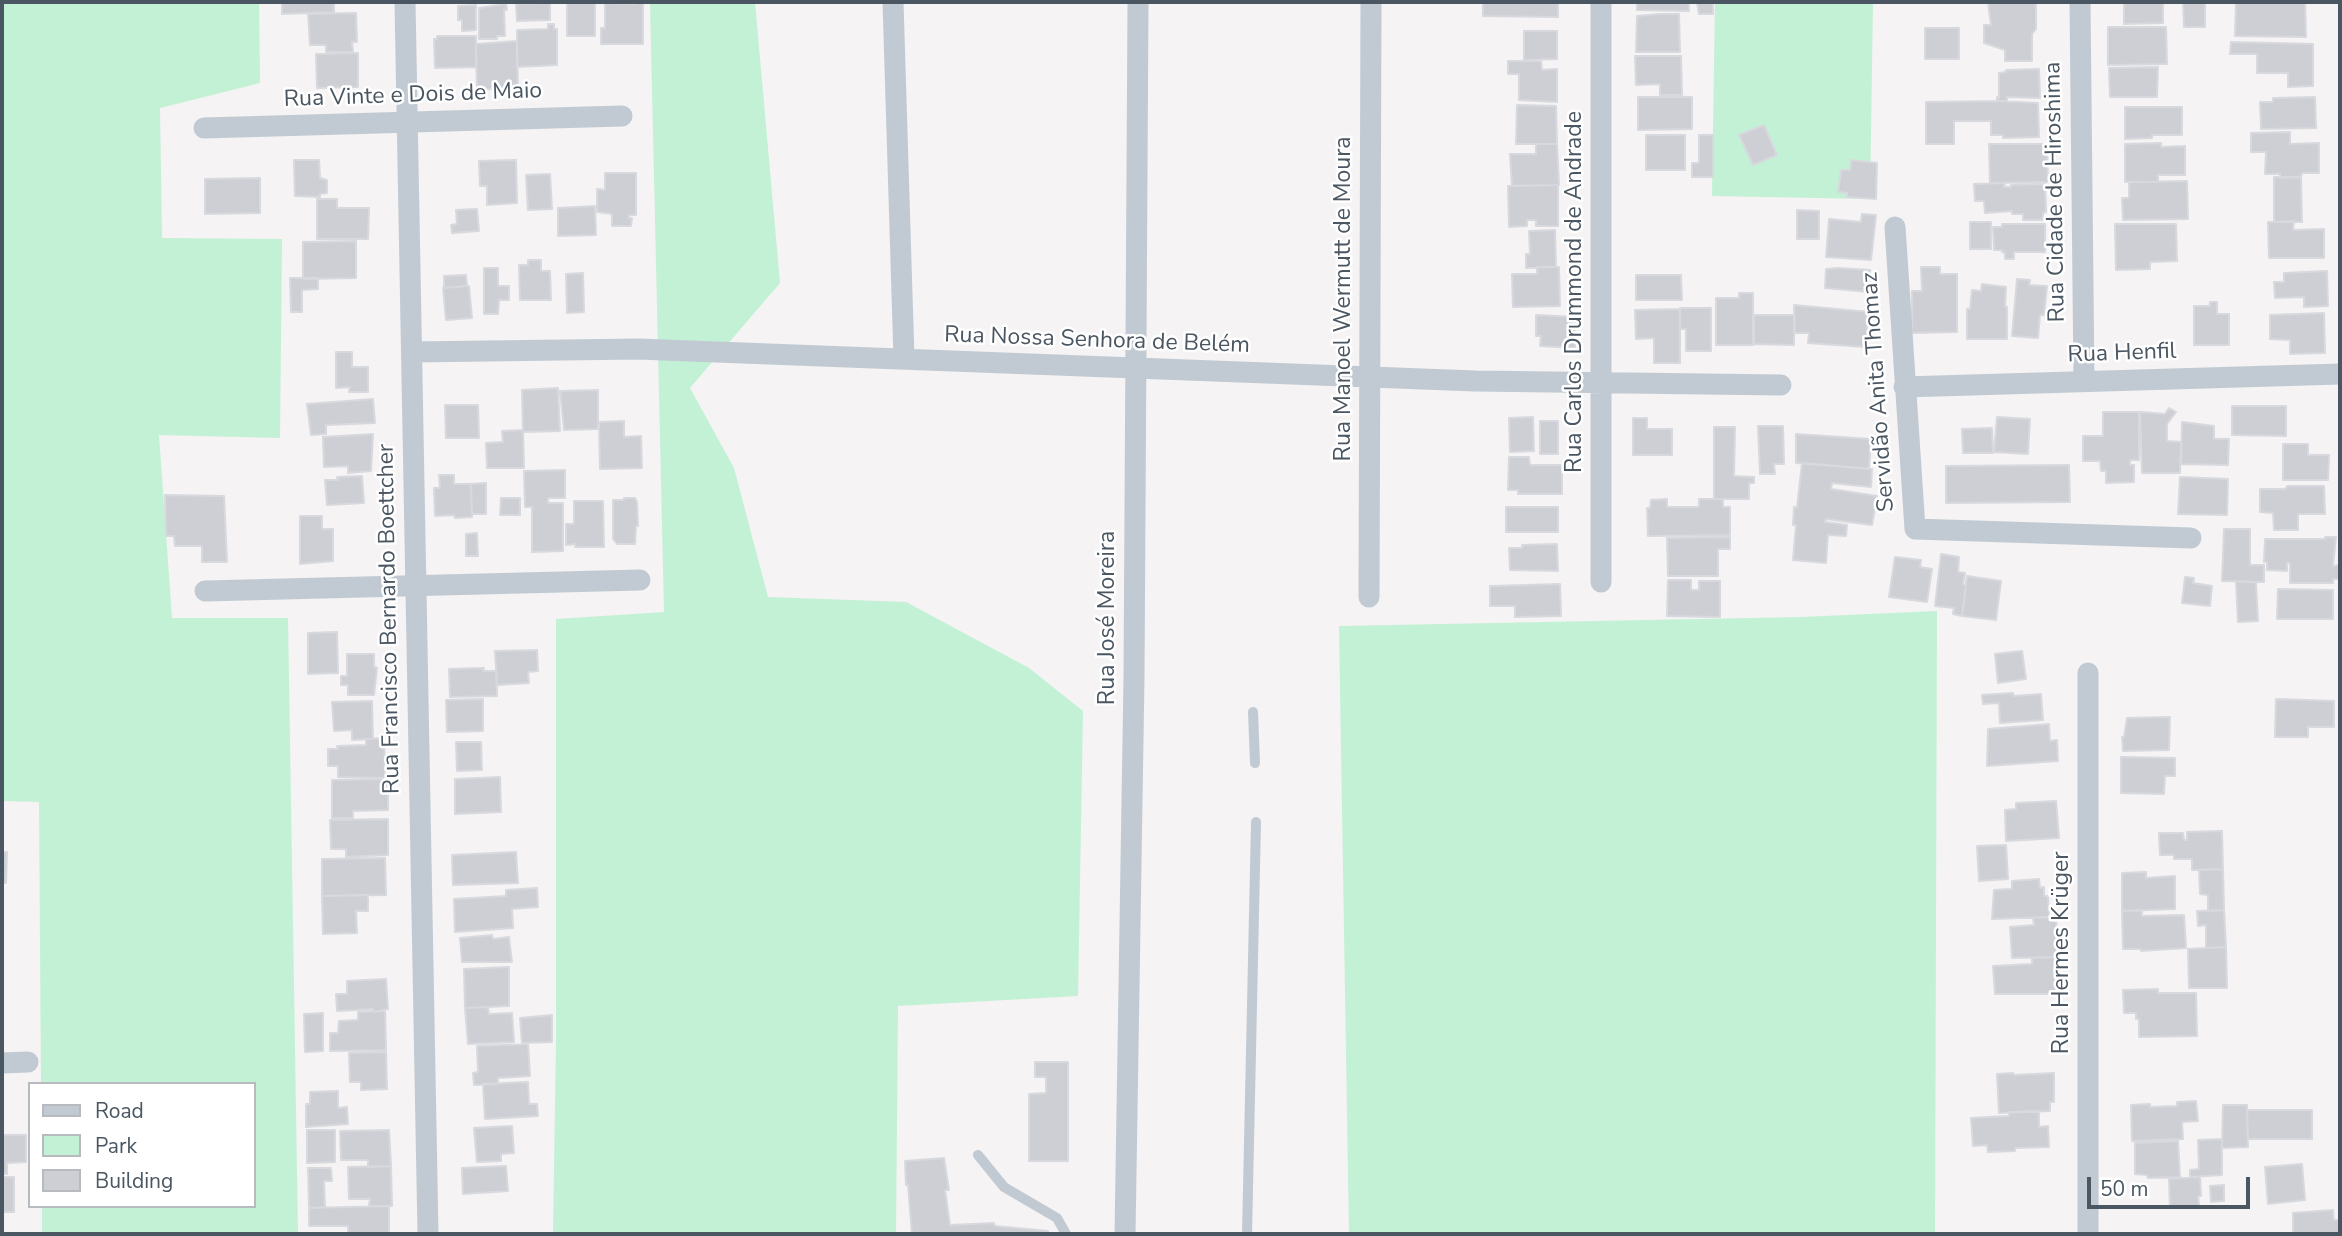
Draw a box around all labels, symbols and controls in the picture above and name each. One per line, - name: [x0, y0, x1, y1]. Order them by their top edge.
- street label: Rua Cidade de Hiroshima: [2040, 61, 2072, 323]
- street label: Rua Vinte e Dois de Maio: [283, 78, 543, 114]
- street label: Rua Carlos Drummond de Andrade: [1561, 111, 1589, 473]
- street label: Rua Manoel Wermutt de Moura: [1330, 136, 1358, 462]
- street label: Servidão Anita Thomaz: [1857, 271, 1901, 513]
- street label: Rua Nossa Senhora de Belém: [944, 322, 1250, 360]
- street label: Rua Henfil: [2067, 338, 2177, 370]
- street label: Rua Francisco Bernardo Boettcher: [373, 444, 407, 794]
- street label: Rua José Moreira: [1094, 531, 1122, 705]
- street label: Rua Hermes Krüger: [2048, 852, 2076, 1054]
- legend: [28, 1082, 256, 1208]
- text: Road: [95, 1097, 144, 1125]
- text: Park: [95, 1132, 137, 1160]
- scale bar: [2090, 1162, 2253, 1206]
- text: Building: [95, 1167, 173, 1195]
- text: 50 m: [2100, 1175, 2149, 1203]

